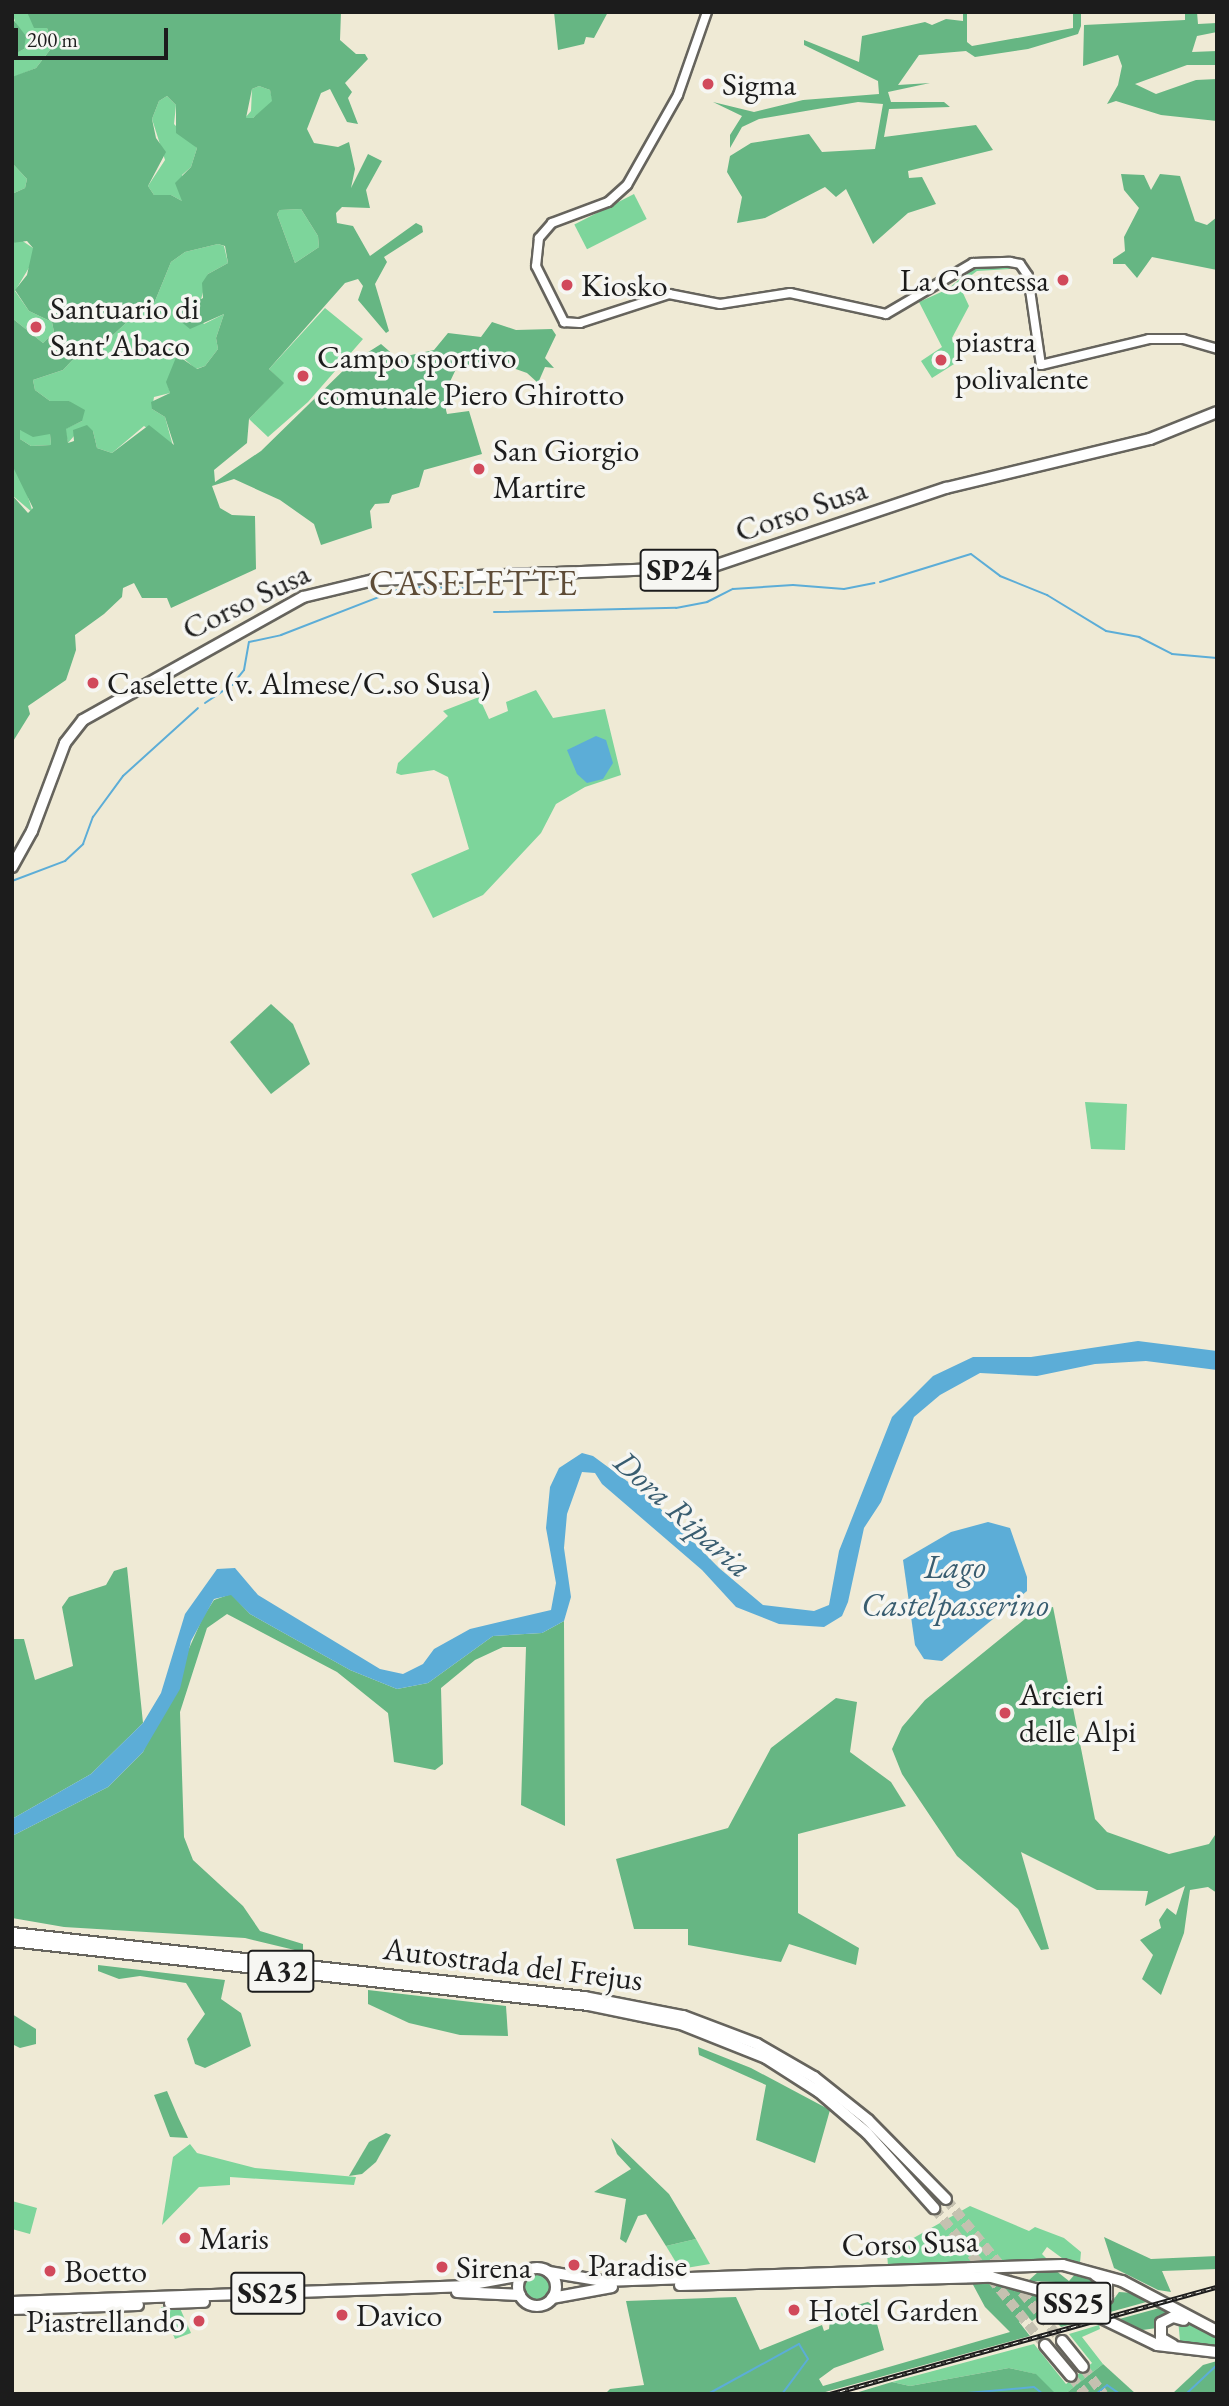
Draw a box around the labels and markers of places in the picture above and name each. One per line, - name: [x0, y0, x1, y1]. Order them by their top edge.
- place label: Sigma: [722, 65, 796, 103]
- marker: Sigma: [700, 76, 716, 92]
- place label: La Contessa: [900, 261, 1049, 299]
- place label: Kiosko: [581, 266, 668, 304]
- marker: La Contessa: [1055, 272, 1071, 288]
- marker: Kiosko: [559, 277, 575, 293]
- place label: Santuario di Sant'Abaco: [50, 290, 199, 365]
- marker: Santuario di Sant'Abaco: [28, 319, 44, 335]
- place label: piastra polivalente: [955, 323, 1088, 398]
- place label: Campo sportivo comunale Piero Ghirotto: [317, 339, 624, 414]
- marker: piastra polivalente: [933, 352, 949, 368]
- marker: Campo sportivo comunale Piero Ghirotto: [295, 368, 311, 384]
- place label: San Giorgio Martire: [493, 432, 639, 507]
- marker: San Giorgio Martire: [471, 461, 487, 477]
- place label: Caselette (v. Almese/C.so Susa): [107, 664, 490, 702]
- marker: Caselette (v. Almese/C.so Susa): [85, 675, 101, 691]
- place label: Arcieri delle Alpi: [1019, 1676, 1136, 1751]
- marker: Arcieri delle Alpi: [997, 1705, 1013, 1721]
- place label: Maris: [199, 2219, 269, 2257]
- marker: Maris: [177, 2230, 193, 2246]
- place label: Paradise: [588, 2246, 687, 2284]
- place label: Sirena: [456, 2248, 532, 2286]
- place label: Boetto: [64, 2252, 147, 2290]
- marker: Paradise: [566, 2257, 582, 2273]
- marker: Sirena: [434, 2259, 450, 2275]
- marker: Boetto: [42, 2263, 58, 2279]
- place label: Hotel Garden: [808, 2291, 979, 2329]
- place label: Davico: [356, 2296, 442, 2334]
- place label: Piastrellando: [26, 2302, 185, 2340]
- marker: Hotel Garden: [786, 2302, 802, 2318]
- marker: Davico: [334, 2307, 350, 2323]
- marker: Piastrellando: [191, 2313, 207, 2329]

